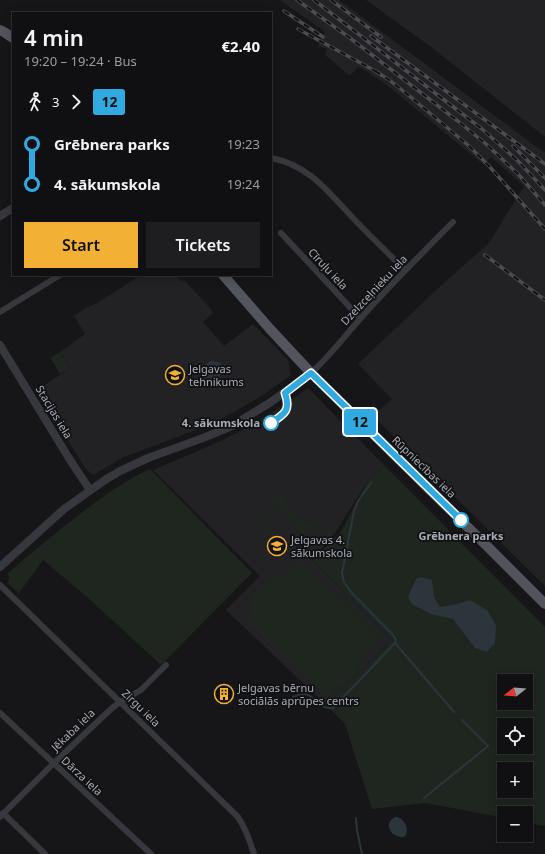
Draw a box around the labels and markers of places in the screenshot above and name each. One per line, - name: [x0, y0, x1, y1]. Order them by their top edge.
- place label: Jelgavas tehnikums: [188, 361, 244, 389]
- school or university icon: Jelgavas tehnikums: [164, 364, 186, 386]
- place label: 4. sākumskola: [182, 415, 260, 430]
- marker: 4. sākumskola: [263, 415, 279, 431]
- marker: Grēbnera parks: [453, 512, 469, 528]
- place label: Grēbnera parks: [419, 528, 504, 543]
- place label: Jelgavas 4. sākumskola: [290, 532, 352, 560]
- school or university icon: Jelgavas 4. sākumskola: [266, 535, 288, 557]
- place label: Jelgavas bērnu sociālās aprūpes centrs: [237, 680, 359, 708]
- building icon: Jelgavas bērnu sociālās aprūpes centrs: [213, 683, 235, 705]

